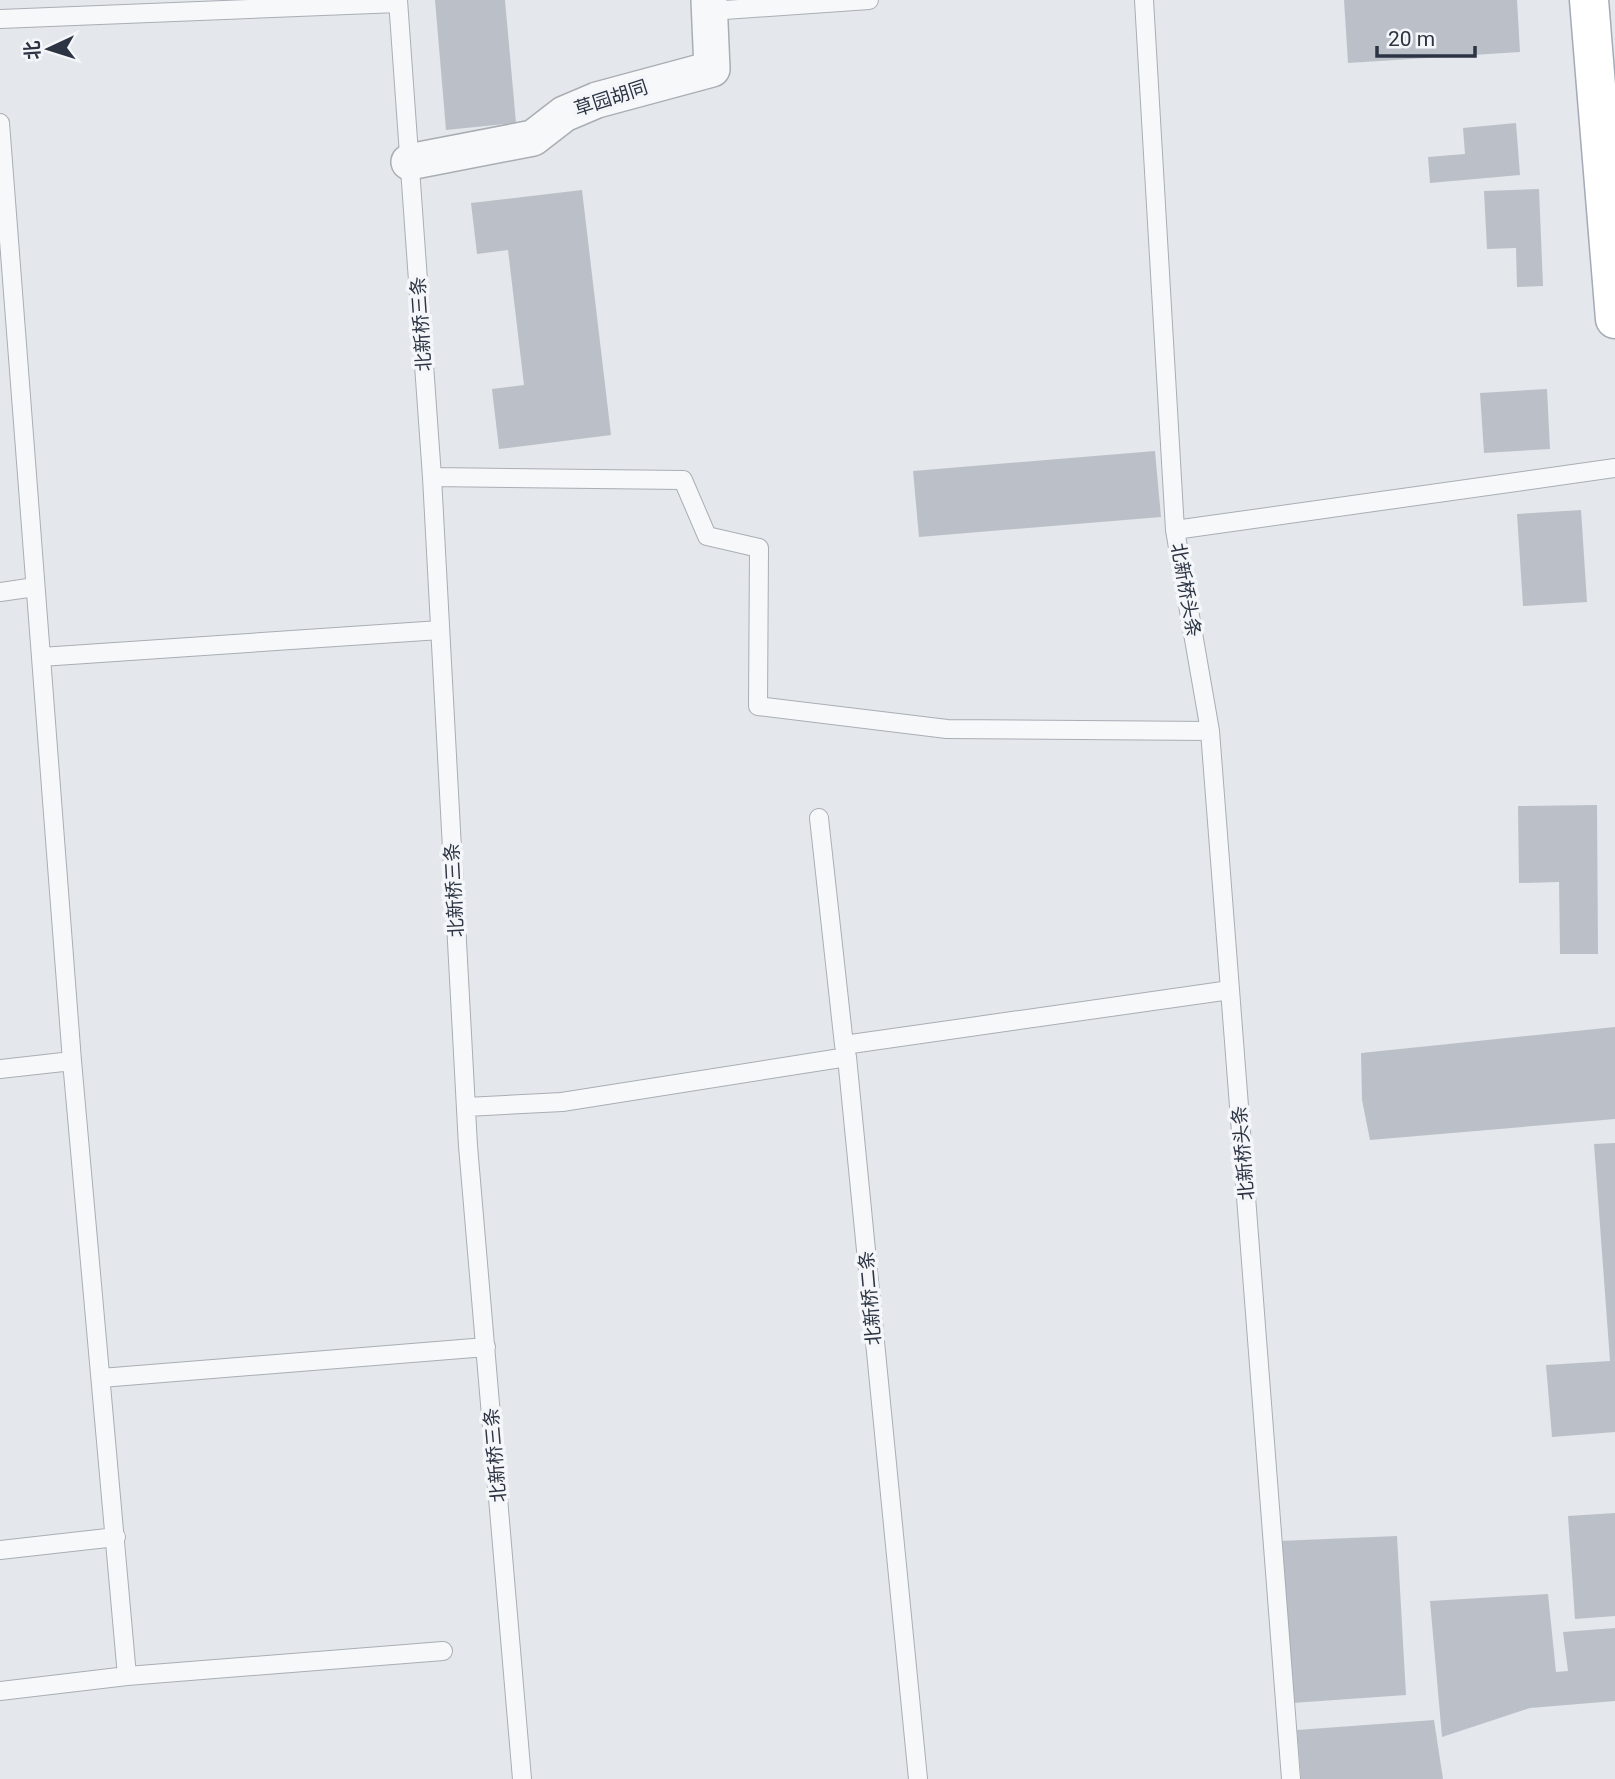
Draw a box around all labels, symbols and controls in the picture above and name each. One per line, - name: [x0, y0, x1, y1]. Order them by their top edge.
- north arrow: [14, 14, 84, 84]
- scale bar: [1377, 14, 1475, 58]
- text: 20 m: [1388, 27, 1435, 51]
- text: 北: [20, 40, 45, 60]
- street label: 草园胡同: [571, 75, 651, 121]
- street label: 北新桥三条: [406, 276, 436, 372]
- street label: 北新桥头条: [1166, 541, 1206, 639]
- street label: 北新桥三条: [440, 842, 468, 938]
- street label: 北新桥头条: [1227, 1105, 1259, 1201]
- street label: 北新桥二条: [854, 1250, 886, 1346]
- street label: 北新桥三条: [479, 1407, 511, 1503]

